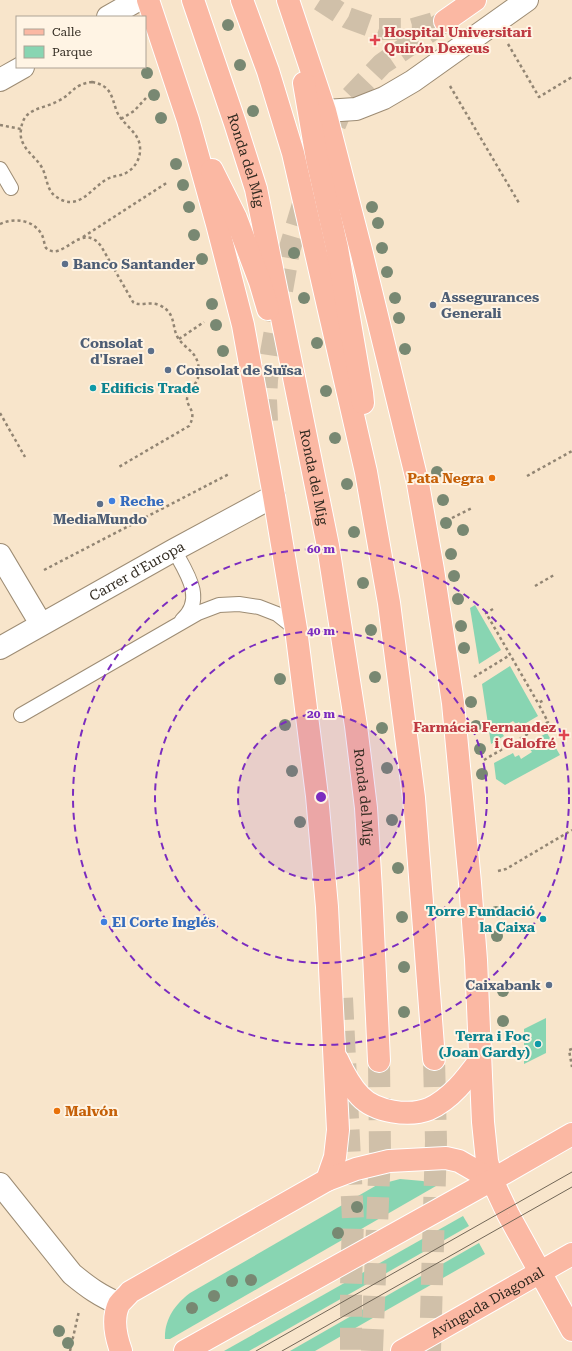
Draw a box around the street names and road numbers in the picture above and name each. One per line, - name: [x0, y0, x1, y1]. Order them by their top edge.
- street label: Ronda del Mig: [224, 111, 268, 209]
- street label: Ronda del Mig: [297, 428, 332, 526]
- street label: Carrer d'Europa: [86, 538, 188, 604]
- street label: Ronda del Mig: [351, 748, 376, 846]
- street label: Avinguda Diagonal: [428, 1263, 547, 1341]

